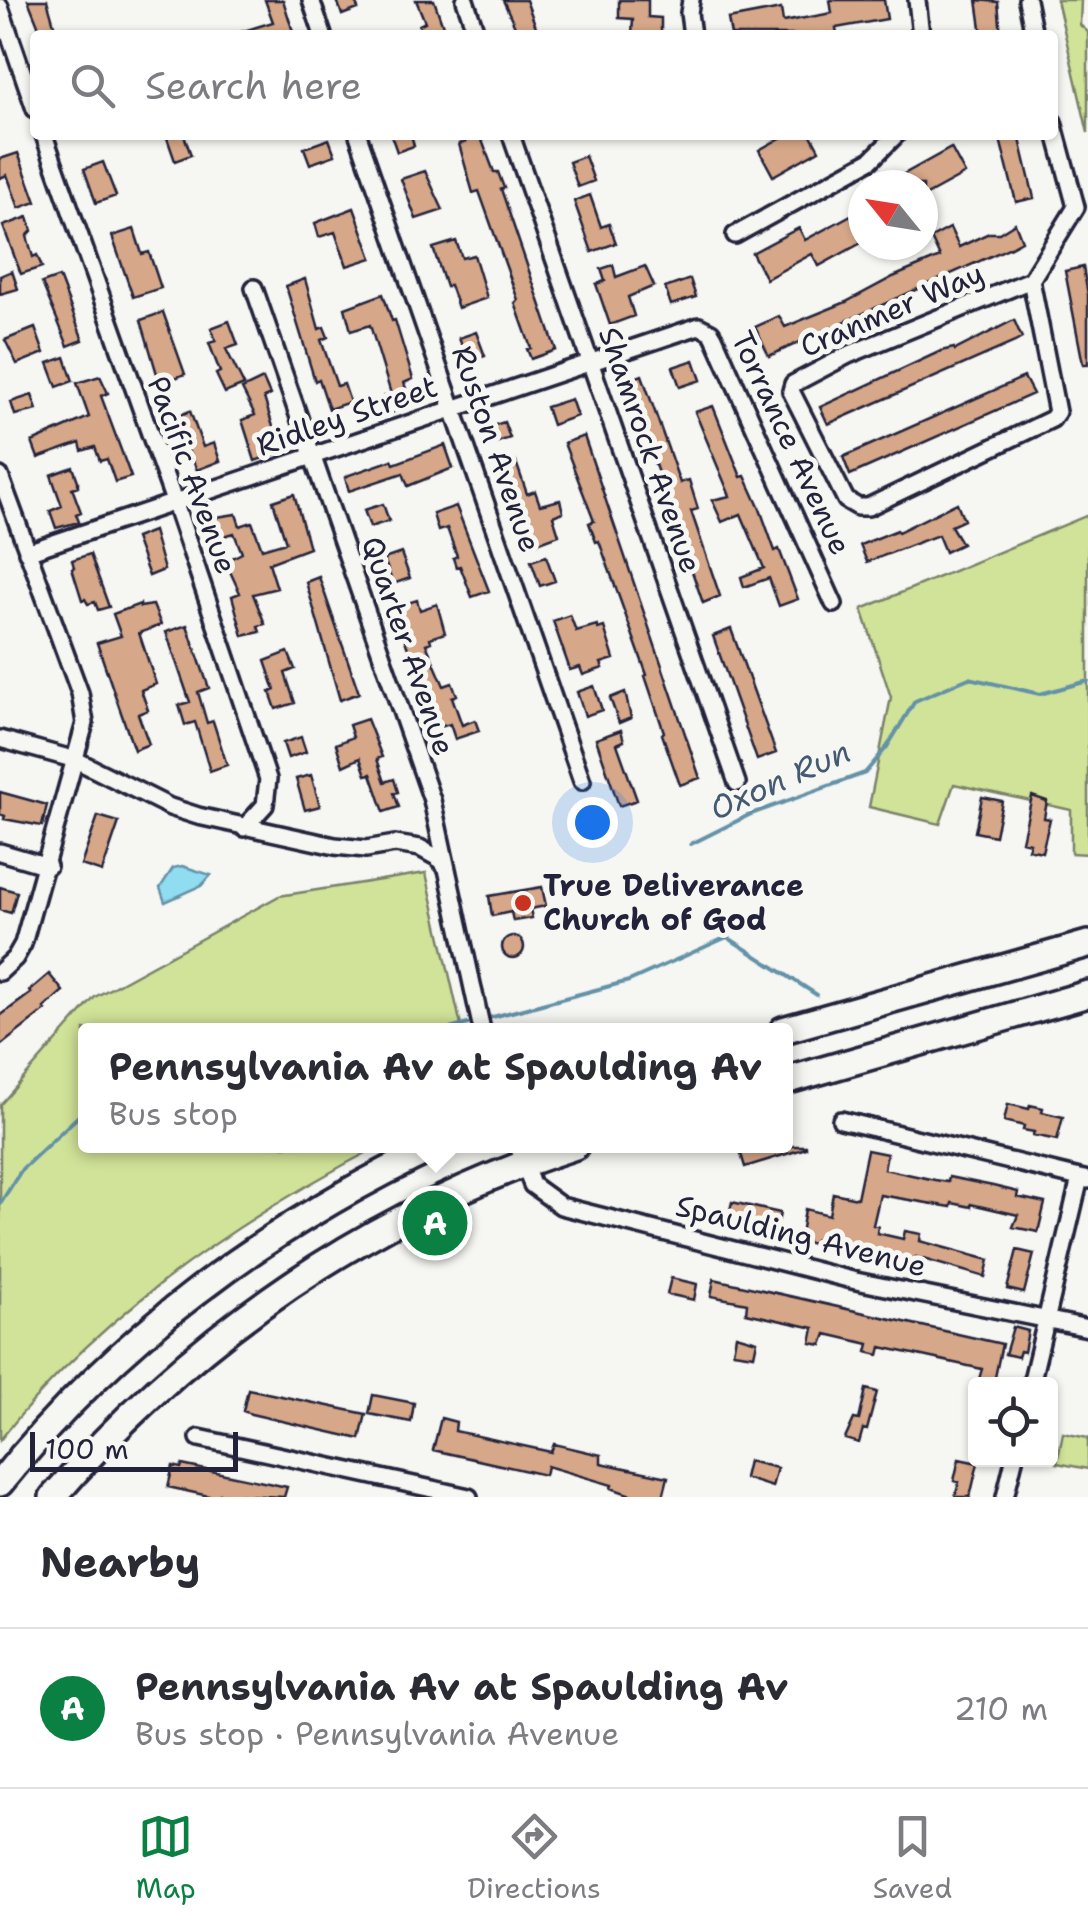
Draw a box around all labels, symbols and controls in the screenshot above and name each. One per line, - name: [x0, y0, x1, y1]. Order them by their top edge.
- search box: [30, 30, 1058, 140]
- icon: search: [65, 58, 120, 113]
- text: Search here: [145, 60, 362, 111]
- north arrow: [848, 170, 938, 260]
- street label: Cranmer Way: [794, 252, 990, 367]
- street label: Shamrock Avenue: [589, 321, 712, 578]
- street label: Torrance Avenue: [722, 324, 861, 561]
- street label: Ruston Avenue: [442, 340, 551, 558]
- street label: Ridley Street: [251, 365, 443, 466]
- street label: Pacific Avenue: [138, 370, 247, 579]
- street label: Quarter Avenue: [352, 531, 465, 761]
- water label: Oxon Run: [703, 729, 857, 830]
- your location: [567, 797, 618, 848]
- place label: True Deliverance Church of God: [543, 865, 804, 940]
- marker: True Deliverance Church of God: [512, 892, 534, 914]
- popup: [78, 1023, 793, 1153]
- text: Pennsylvania Av at Spaulding Av: [109, 1041, 762, 1092]
- text: Bus stop: [109, 1092, 238, 1135]
- street label: Spaulding Avenue: [672, 1185, 931, 1286]
- pin: A: [402, 1186, 468, 1260]
- map controls: [968, 1377, 1058, 1467]
- button: locate: [968, 1377, 1058, 1467]
- scale bar: [30, 1427, 238, 1472]
- text: 100 m: [45, 1430, 129, 1468]
- text: Nearby: [40, 1534, 200, 1590]
- text: Pennsylvania Av at Spaulding Av: [135, 1661, 788, 1712]
- text: A: [60, 1687, 85, 1730]
- text: 210 m: [954, 1687, 1048, 1730]
- text: Bus stop · Pennsylvania Avenue: [135, 1712, 619, 1755]
- tab: Map: [136, 1809, 196, 1907]
- tab: Directions: [467, 1809, 601, 1907]
- tab: Saved: [873, 1809, 952, 1907]

